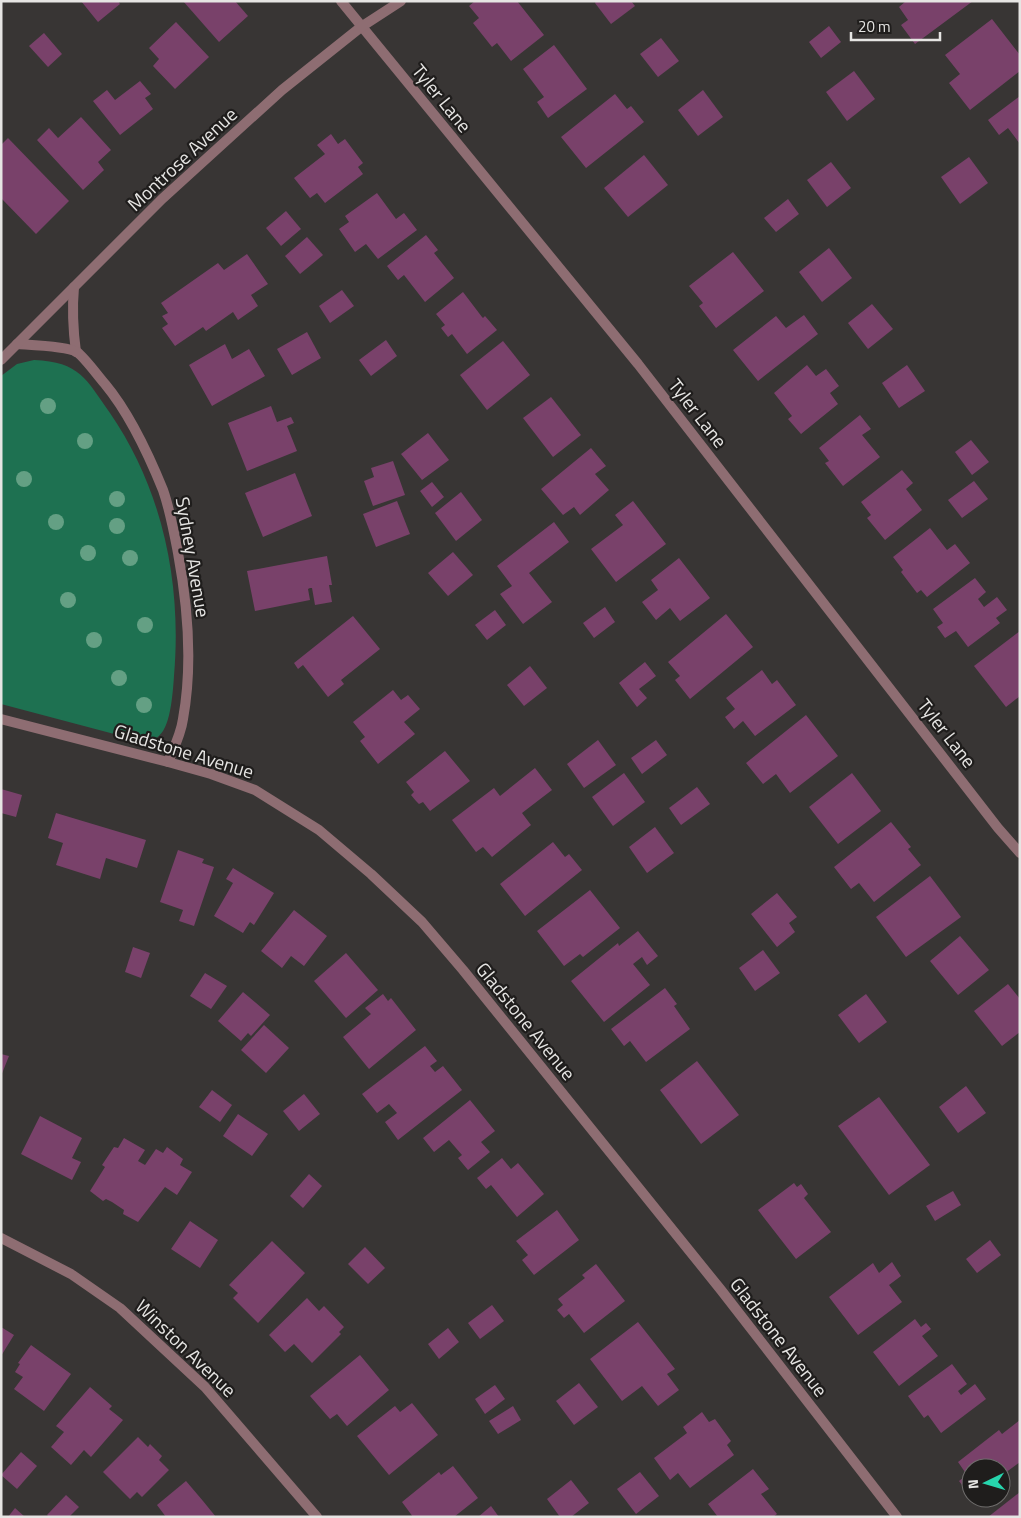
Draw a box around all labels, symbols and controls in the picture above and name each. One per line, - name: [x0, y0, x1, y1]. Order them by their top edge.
- scale bar: [851, 10, 940, 42]
- text: 20 m: [858, 15, 891, 38]
- street label: Tyler Lane: [406, 57, 479, 138]
- street label: Montrose Avenue: [120, 100, 243, 217]
- street label: Tyler Lane: [662, 372, 735, 454]
- street label: Sydney Avenue: [169, 495, 218, 619]
- street label: Tyler Lane: [911, 692, 984, 774]
- street label: Gladstone Avenue: [111, 716, 258, 786]
- street label: Gladstone Avenue: [470, 955, 583, 1086]
- street label: Gladstone Avenue: [723, 1271, 835, 1403]
- street label: Winston Avenue: [129, 1292, 243, 1403]
- north arrow: [961, 1458, 1011, 1508]
- text: N: [962, 1478, 983, 1490]

